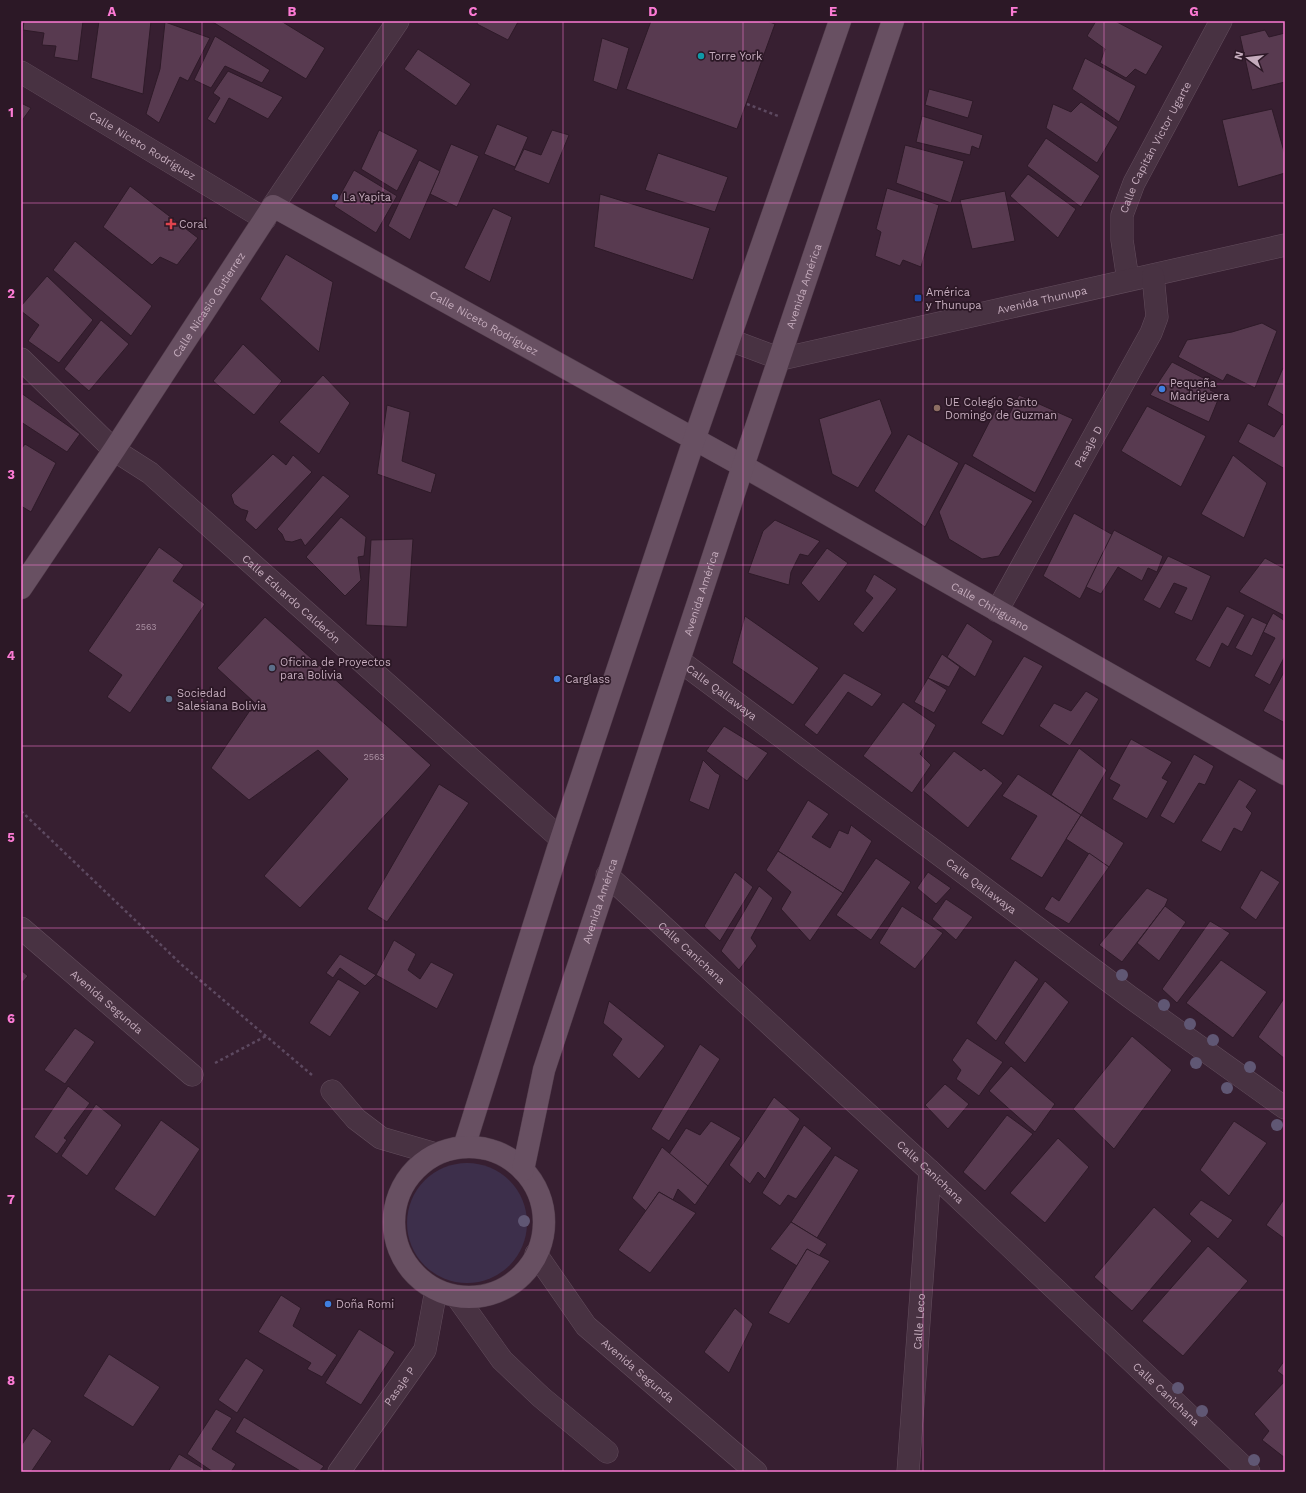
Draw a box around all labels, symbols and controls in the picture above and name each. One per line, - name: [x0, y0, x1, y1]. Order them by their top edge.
- text: A: [108, 4, 117, 19]
- text: B: [288, 4, 297, 19]
- text: C: [469, 4, 478, 19]
- text: D: [648, 4, 658, 19]
- text: E: [829, 4, 837, 19]
- text: F: [1010, 4, 1018, 19]
- text: G: [1189, 4, 1199, 19]
- north arrow: [1228, 38, 1268, 78]
- place label: Torre York: [709, 50, 762, 63]
- text: N: [1231, 50, 1246, 61]
- marker: Torre York: [696, 51, 706, 61]
- street label: Calle Capitán Victor Ugarte: [1117, 80, 1194, 215]
- text: 1: [8, 105, 14, 120]
- street label: Calle Niceto Rodríguez: [87, 109, 198, 183]
- place label: La Yapita: [343, 191, 391, 204]
- marker: La Yapita: [330, 192, 340, 202]
- place label: Coral: [179, 218, 208, 231]
- marker: Coral: [166, 219, 176, 229]
- street label: Avenida América: [784, 242, 824, 330]
- street label: Calle Nicasio Gutierrez: [170, 250, 248, 360]
- street label: Avenida Thunupa: [996, 284, 1088, 317]
- text: 2: [7, 286, 15, 301]
- place label: América y Thunupa: [926, 286, 982, 312]
- street label: Calle Niceto Rodríguez: [427, 288, 541, 359]
- marker: América y Thunupa: [913, 293, 923, 303]
- place label: Pequeña Madriguera: [1170, 377, 1229, 403]
- marker: Pequeña Madriguera: [1157, 384, 1167, 394]
- place label: UE Colegio Santo Domingo de Guzman: [945, 396, 1057, 422]
- marker: UE Colegio Santo Domingo de Guzman: [932, 403, 942, 413]
- street label: Pasaje D: [1072, 423, 1105, 470]
- text: 3: [7, 467, 15, 482]
- street label: Avenida América: [681, 549, 722, 638]
- street label: Calle Eduardo Calderón: [239, 552, 343, 646]
- street label: Calle Chiriguano: [949, 580, 1031, 634]
- house number: 2563: [135, 622, 157, 632]
- text: 4: [7, 648, 16, 663]
- place label: Oficina de Proyectos para Bolivia: [280, 656, 391, 682]
- street label: Calle Qallawaya: [684, 662, 759, 723]
- marker: Oficina de Proyectos para Bolivia: [267, 663, 277, 673]
- place label: Carglass: [565, 673, 610, 686]
- marker: Carglass: [552, 674, 562, 684]
- place label: Sociedad Salesiana Bolivia: [177, 687, 266, 713]
- marker: Sociedad Salesiana Bolivia: [164, 694, 174, 704]
- house number: 2563: [363, 752, 385, 762]
- text: 5: [7, 830, 15, 845]
- street label: Calle Qallawaya: [943, 856, 1019, 917]
- street label: Avenida América: [580, 857, 620, 946]
- street label: Calle Canichana: [655, 919, 728, 987]
- street label: Avenida Segunda: [67, 967, 145, 1037]
- text: 6: [7, 1011, 15, 1026]
- street label: Calle Canichana: [894, 1138, 966, 1206]
- text: 7: [7, 1192, 15, 1207]
- street label: Calle Leco: [911, 1293, 928, 1350]
- place label: Doña Romi: [336, 1298, 394, 1311]
- marker: Doña Romi: [323, 1299, 333, 1309]
- street label: Avenida Segunda: [599, 1336, 676, 1406]
- street label: Calle Canichana: [1130, 1360, 1202, 1429]
- street label: Pasaje P: [382, 1364, 418, 1409]
- text: 8: [7, 1373, 15, 1388]

